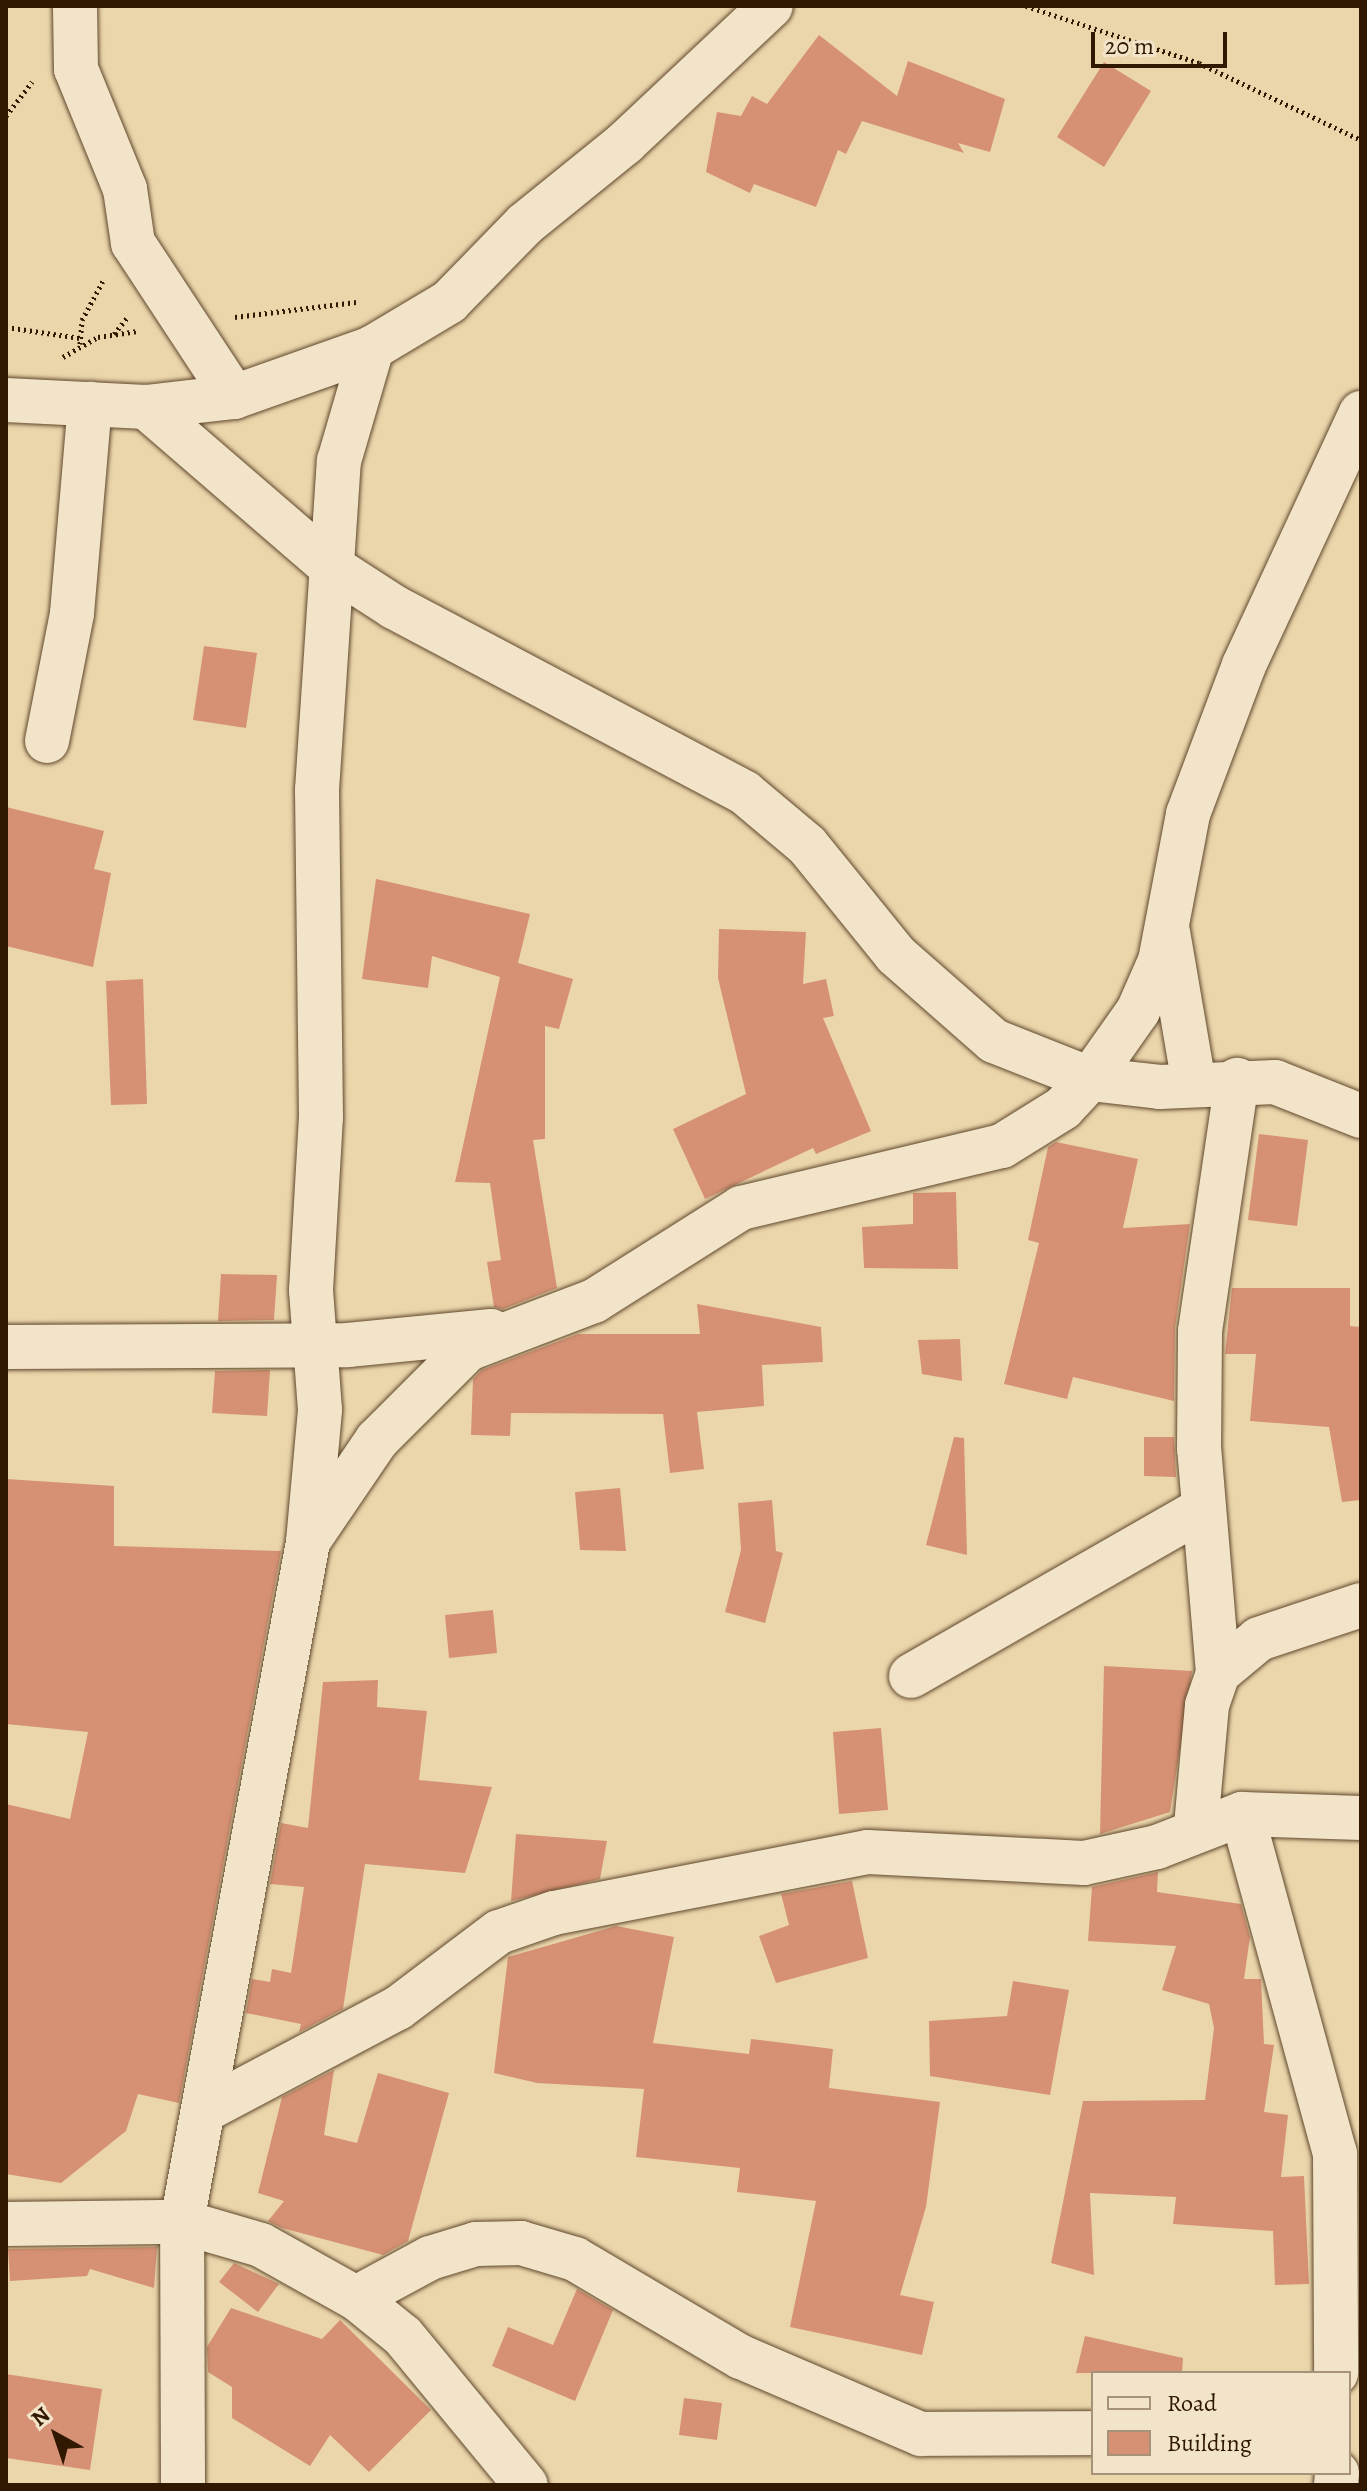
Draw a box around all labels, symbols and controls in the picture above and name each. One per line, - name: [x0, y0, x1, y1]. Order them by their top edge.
- scale bar: [1095, 16, 1231, 66]
- text: 20 m: [1105, 30, 1154, 62]
- legend: [1091, 2371, 1351, 2475]
- text: Road: [1167, 2387, 1217, 2419]
- north arrow: [16, 2395, 96, 2475]
- text: N: [25, 2400, 56, 2433]
- text: Building: [1167, 2427, 1252, 2459]

